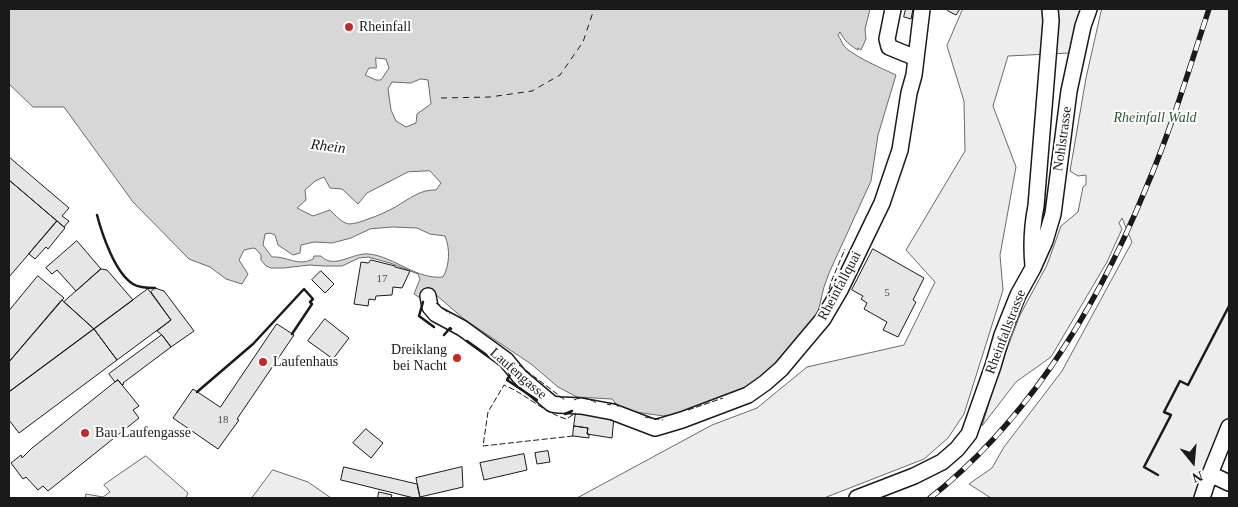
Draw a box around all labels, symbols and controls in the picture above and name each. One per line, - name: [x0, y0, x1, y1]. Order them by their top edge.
- place label: Rheinfall: [359, 19, 411, 35]
- marker: Rheinfall: [343, 21, 355, 33]
- street label: Nohlstrasse: [1050, 105, 1076, 173]
- park label: Rheinfall Wald: [1113, 110, 1197, 126]
- water label: Rhein: [310, 136, 346, 158]
- street label: Rheinfallquai: [815, 248, 865, 324]
- house number: 17: [377, 272, 388, 286]
- house number: 5: [884, 286, 890, 300]
- street label: Rheinfallstrasse: [982, 287, 1030, 377]
- place label: Dreiklang bei Nacht: [391, 342, 447, 374]
- street label: Laufengasse: [486, 345, 550, 403]
- marker: Dreiklang bei Nacht: [451, 352, 463, 364]
- place label: Laufenhaus: [273, 354, 338, 370]
- marker: Laufenhaus: [257, 356, 269, 368]
- house number: 18: [218, 413, 228, 427]
- place label: Bau Laufengasse: [95, 425, 191, 441]
- marker: Bau Laufengasse: [79, 427, 91, 439]
- north arrow: [1168, 437, 1218, 487]
- text: N: [1190, 468, 1205, 485]

